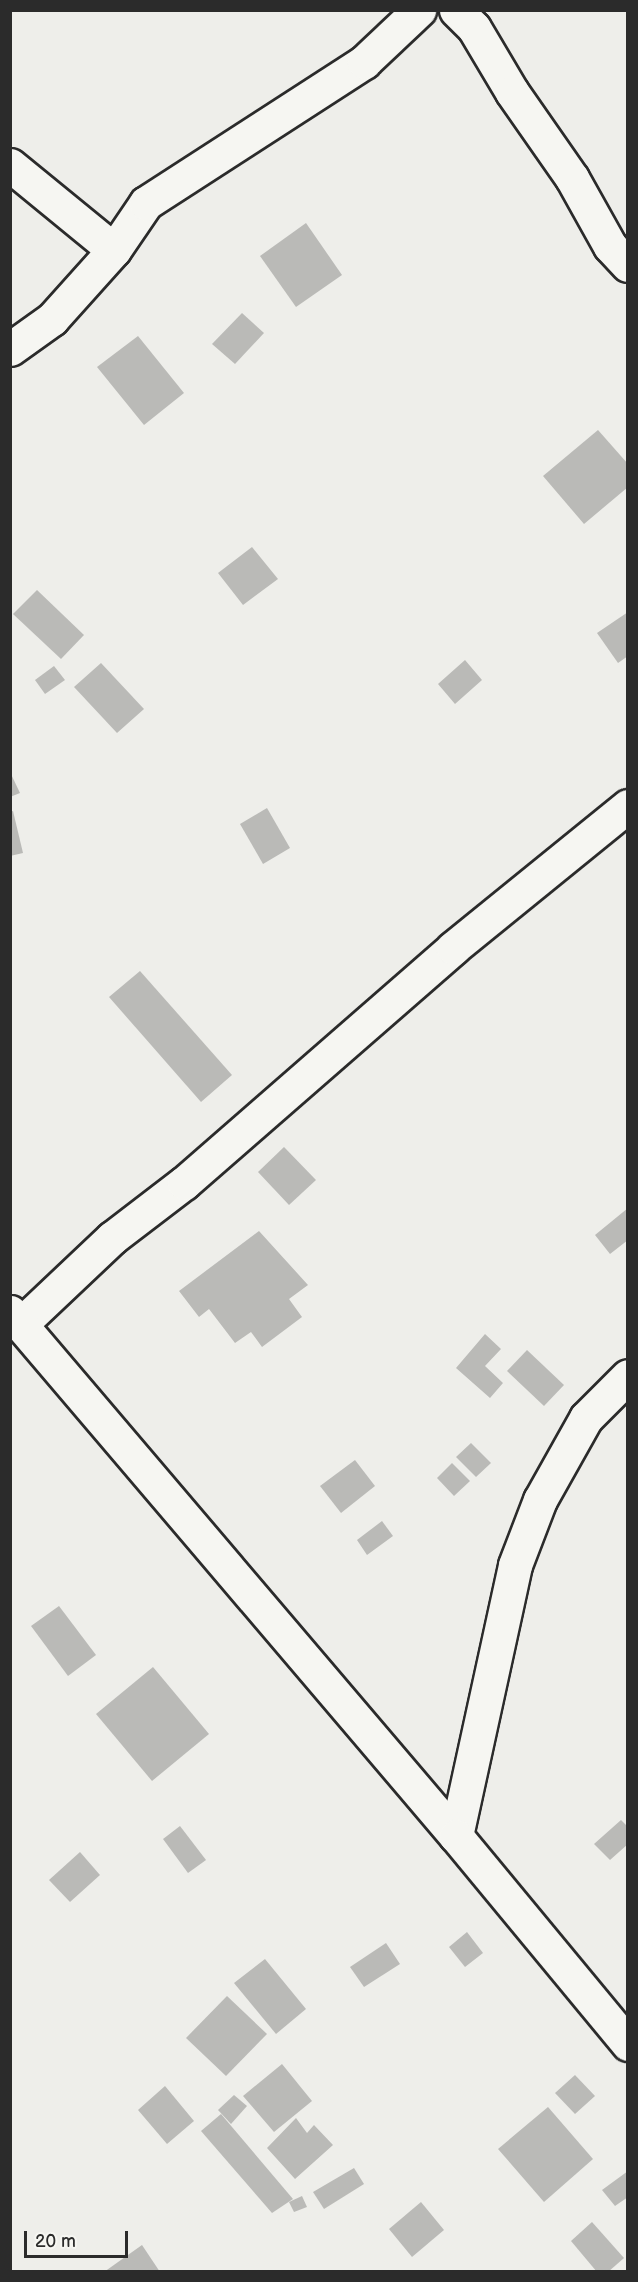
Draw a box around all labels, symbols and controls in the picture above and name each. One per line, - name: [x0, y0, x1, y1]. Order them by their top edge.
- scale bar: [27, 2219, 130, 2257]
- text: 20 m: [35, 2231, 76, 2252]

